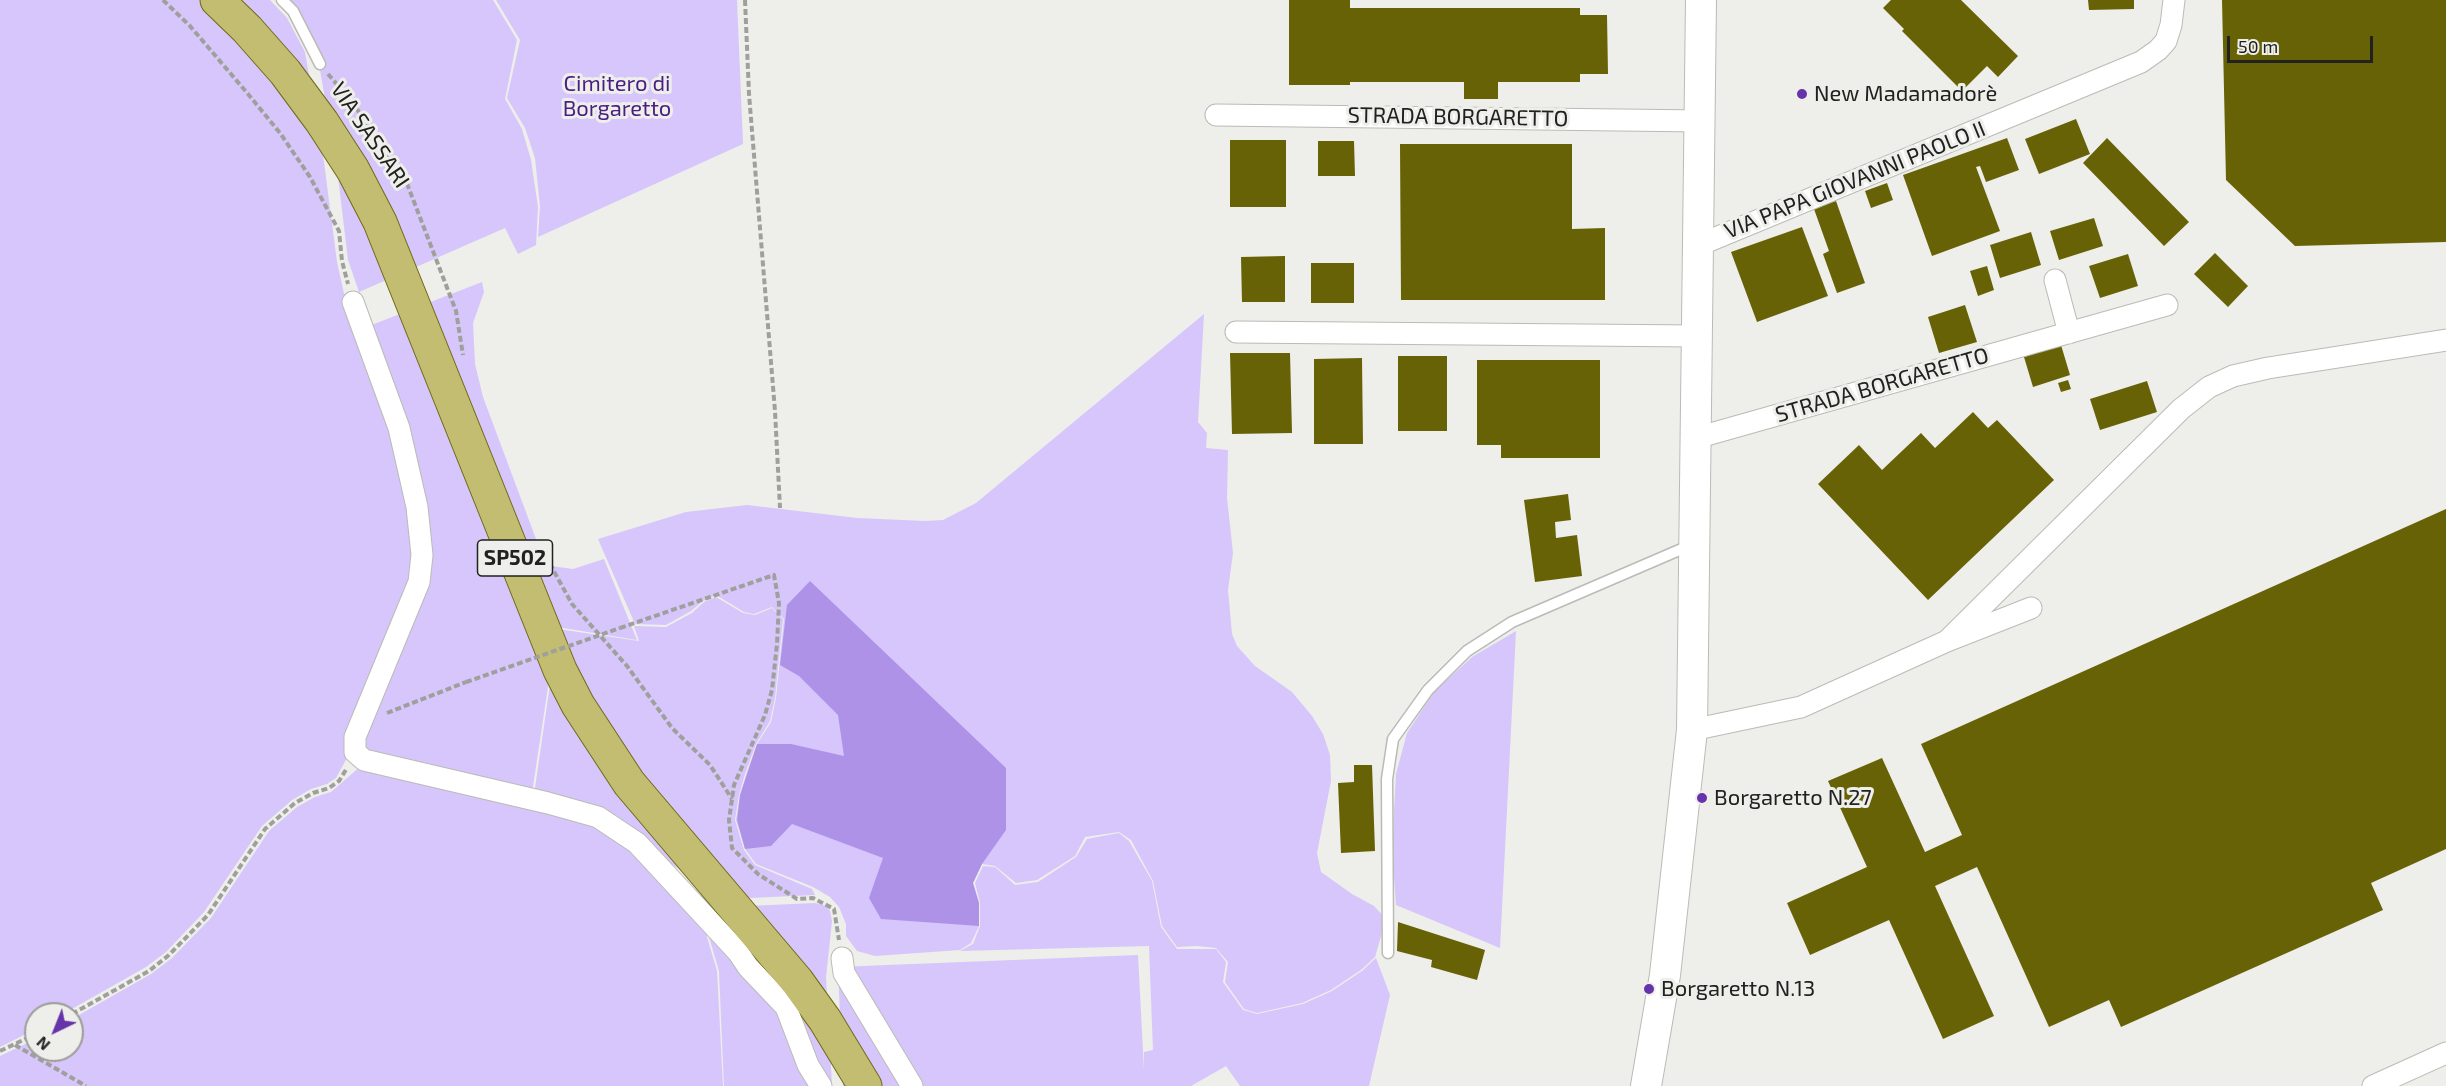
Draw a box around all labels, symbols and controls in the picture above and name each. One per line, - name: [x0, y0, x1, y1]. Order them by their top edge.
- scale bar: [2230, 24, 2376, 62]
- text: 50 m: [2238, 35, 2278, 57]
- park label: Cimitero di Borgaretto: [563, 71, 671, 122]
- street label: VIA SASSARI: [325, 77, 415, 193]
- place label: New Madamadorè: [1814, 81, 1997, 107]
- marker: New Madamadorè: [1795, 87, 1809, 101]
- street label: STRADA BORGARETTO: [1347, 102, 1569, 132]
- street label: VIA PAPA GIOVANNI PAOLO II: [1721, 115, 1989, 245]
- street label: STRADA BORGARETTO: [1772, 342, 1992, 428]
- road number: SP502: [478, 540, 552, 576]
- place label: Borgaretto N.27: [1714, 785, 1872, 811]
- marker: Borgaretto N.27: [1695, 791, 1709, 805]
- place label: Borgaretto N.13: [1661, 976, 1815, 1002]
- marker: Borgaretto N.13: [1642, 982, 1656, 996]
- north arrow: [24, 1002, 84, 1062]
- text: N: [32, 1033, 53, 1055]

